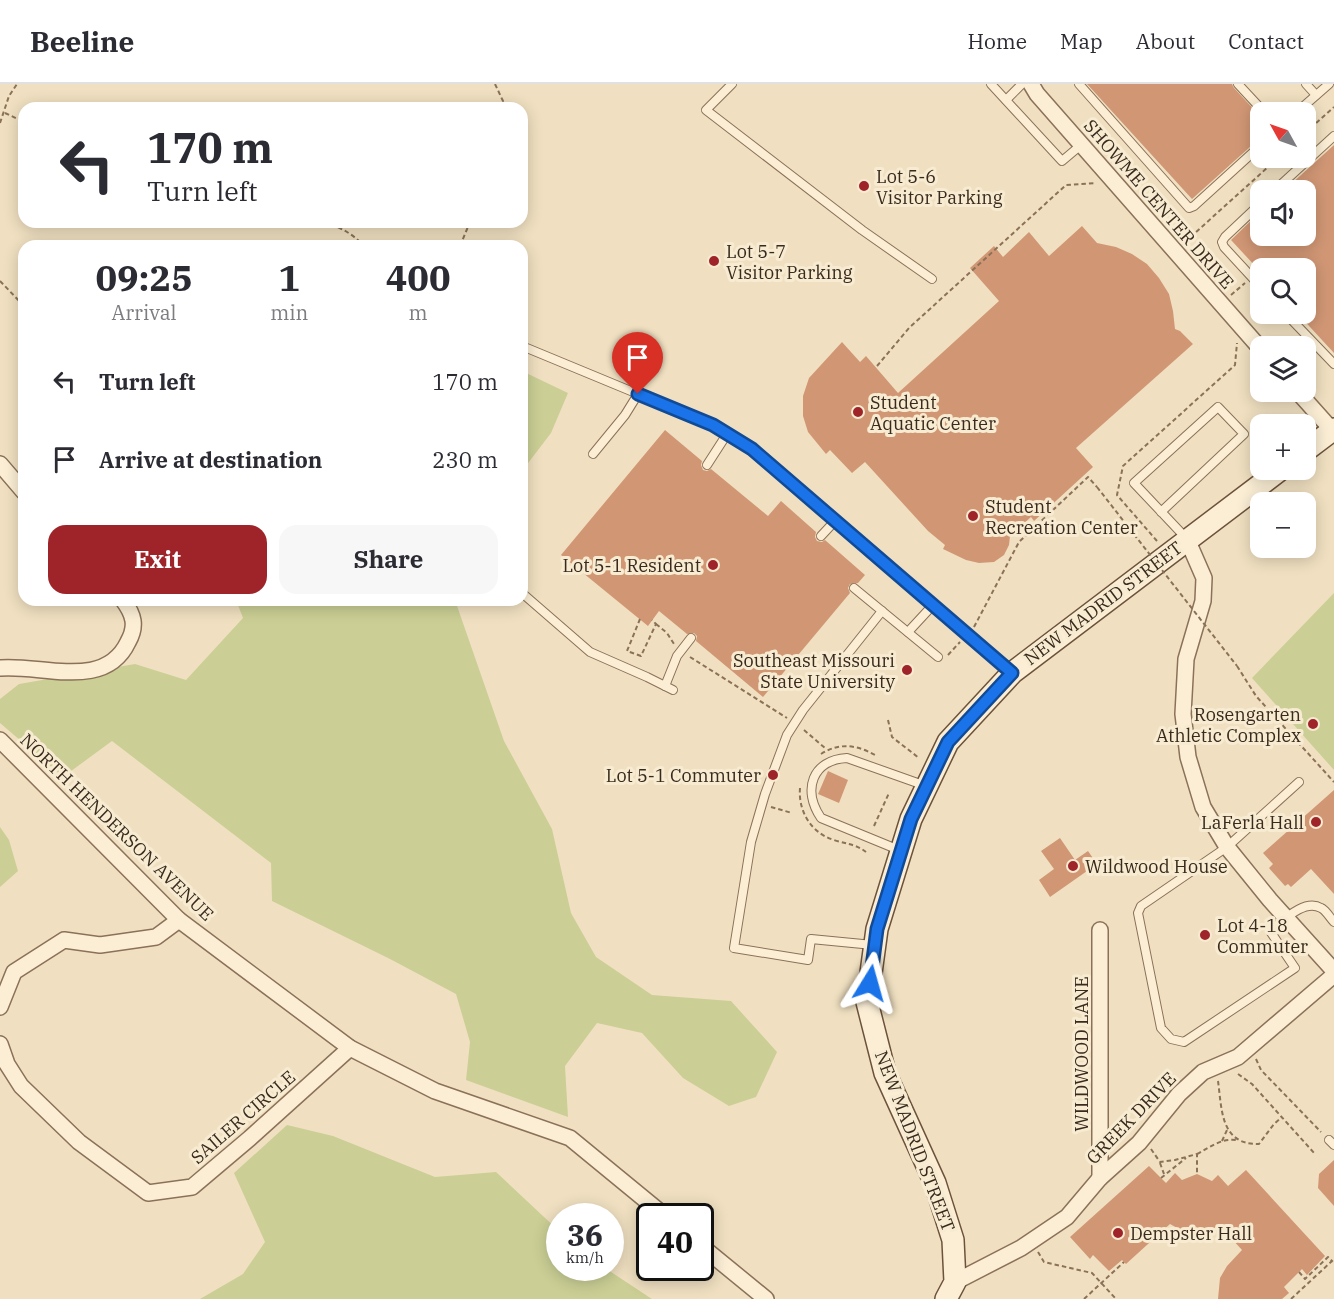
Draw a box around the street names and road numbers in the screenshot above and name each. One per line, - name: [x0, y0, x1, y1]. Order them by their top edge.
- street label: SHOWME CENTER DRIVE: [1079, 114, 1239, 294]
- street label: NEW MADRID STREET: [1019, 536, 1187, 670]
- street label: NORTH HENDERSON AVENUE: [15, 728, 219, 926]
- street label: WILDWOOD LANE: [1070, 976, 1093, 1132]
- street label: NEW MADRID STREET: [870, 1047, 960, 1235]
- street label: SAILER CIRCLE: [186, 1065, 300, 1169]
- street label: GREEK DRIVE: [1081, 1067, 1181, 1169]

